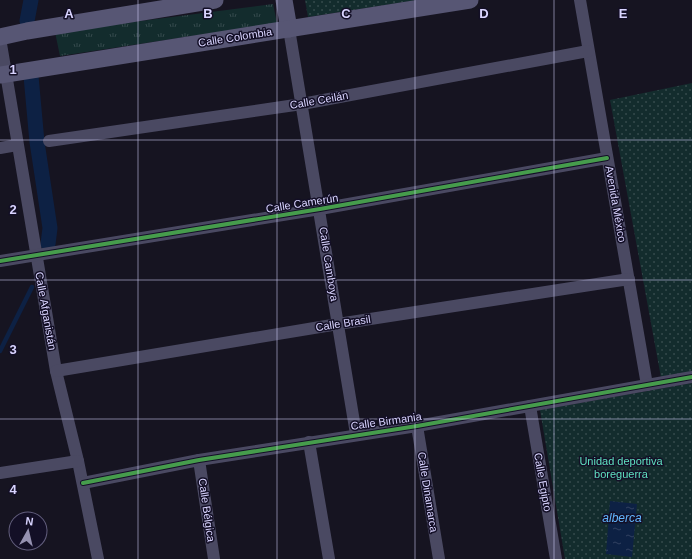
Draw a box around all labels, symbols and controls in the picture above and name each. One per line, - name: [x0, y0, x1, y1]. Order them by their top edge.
- text: A: [64, 6, 74, 21]
- text: B: [203, 6, 213, 21]
- text: C: [341, 6, 351, 21]
- text: D: [479, 6, 489, 21]
- text: E: [619, 6, 628, 21]
- street label: Calle Colombia: [197, 25, 274, 49]
- text: 1: [9, 62, 17, 77]
- street label: Calle Ceilán: [289, 89, 349, 111]
- street label: Avenida México: [603, 165, 629, 243]
- street label: Calle Camerún: [265, 191, 339, 215]
- text: 2: [9, 202, 17, 217]
- street label: Calle Camboya: [317, 226, 341, 303]
- street label: Calle Afganistán: [33, 271, 59, 351]
- street label: Calle Brasil: [315, 313, 371, 333]
- text: 3: [9, 342, 17, 357]
- street label: Calle Birmania: [350, 410, 423, 432]
- street label: Calle Dinamarca: [416, 451, 440, 534]
- street label: Calle Egipto: [532, 452, 554, 512]
- park label: Unidad deportiva boreguerra: [579, 455, 663, 480]
- street label: Calle Bélgica: [197, 477, 218, 543]
- text: 4: [9, 482, 17, 497]
- north arrow: [8, 511, 48, 551]
- water label: alberca: [602, 511, 642, 525]
- text: N: [25, 515, 34, 528]

